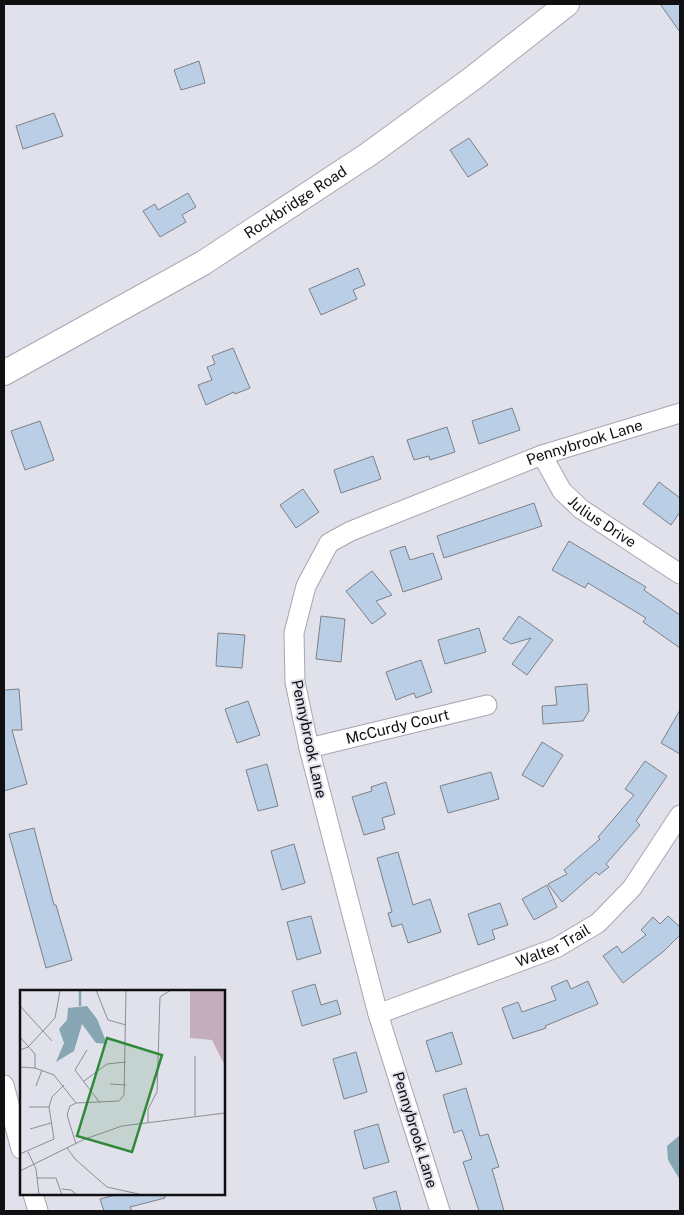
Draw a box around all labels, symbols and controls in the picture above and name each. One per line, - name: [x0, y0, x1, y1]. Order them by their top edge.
- street label: Rockbridge Road: [241, 162, 350, 242]
- street label: Pennybrook Lane: [524, 416, 644, 468]
- street label: Julius Drive: [565, 492, 639, 551]
- street label: Pennybrook Lane: [289, 678, 330, 800]
- street label: McCurdy Court: [344, 705, 451, 747]
- street label: Walter Trail: [514, 921, 593, 970]
- inset map: [20, 990, 225, 1195]
- street label: Pennybrook Lane: [390, 1070, 441, 1190]

